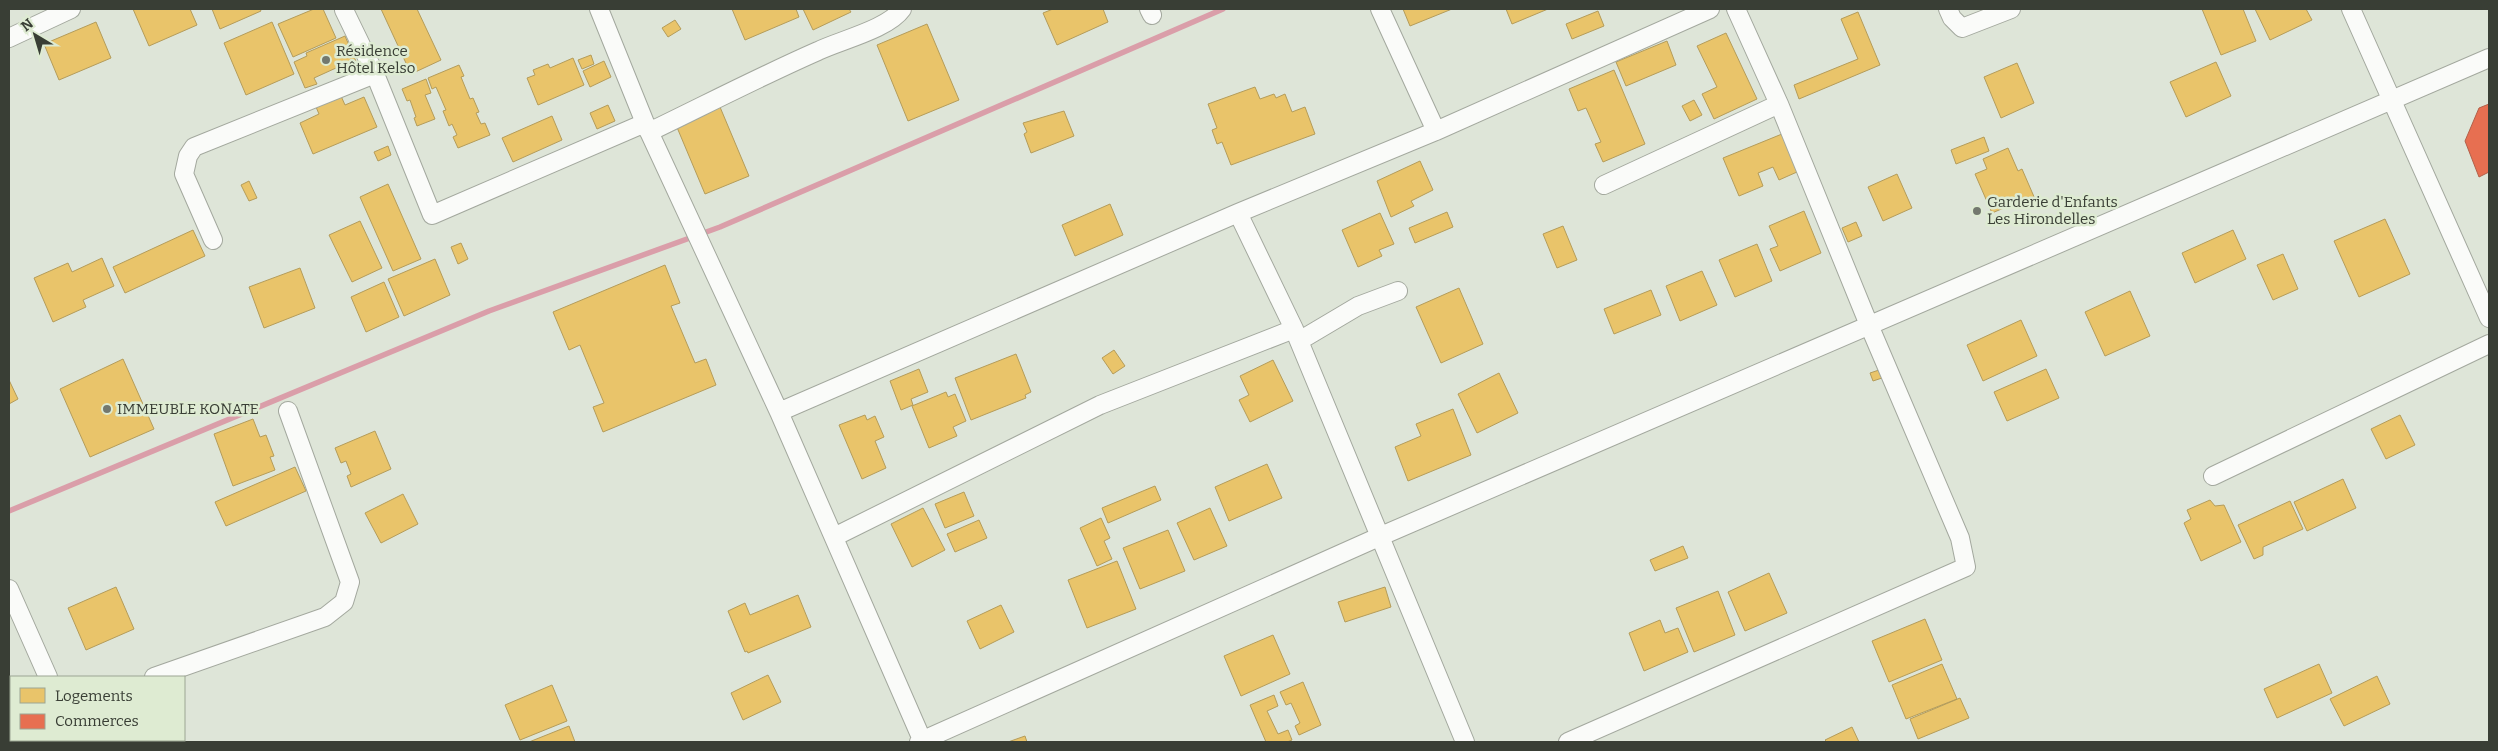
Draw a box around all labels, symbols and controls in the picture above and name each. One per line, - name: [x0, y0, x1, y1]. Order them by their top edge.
- north arrow: [10, 10, 60, 60]
- text: N: [18, 15, 37, 35]
- place label: Résidence Hôtel Kelso: [336, 42, 415, 77]
- marker: Résidence Hôtel Kelso: [320, 54, 332, 66]
- place label: Garderie d'Enfants Les Hirondelles: [1987, 193, 2118, 228]
- marker: Garderie d'Enfants Les Hirondelles: [1971, 205, 1983, 217]
- place label: IMMEUBLE KONATE: [117, 400, 259, 418]
- marker: IMMEUBLE KONATE: [101, 403, 113, 415]
- legend: [10, 676, 185, 741]
- text: Logements: [55, 687, 133, 705]
- text: Commerces: [55, 712, 139, 730]

